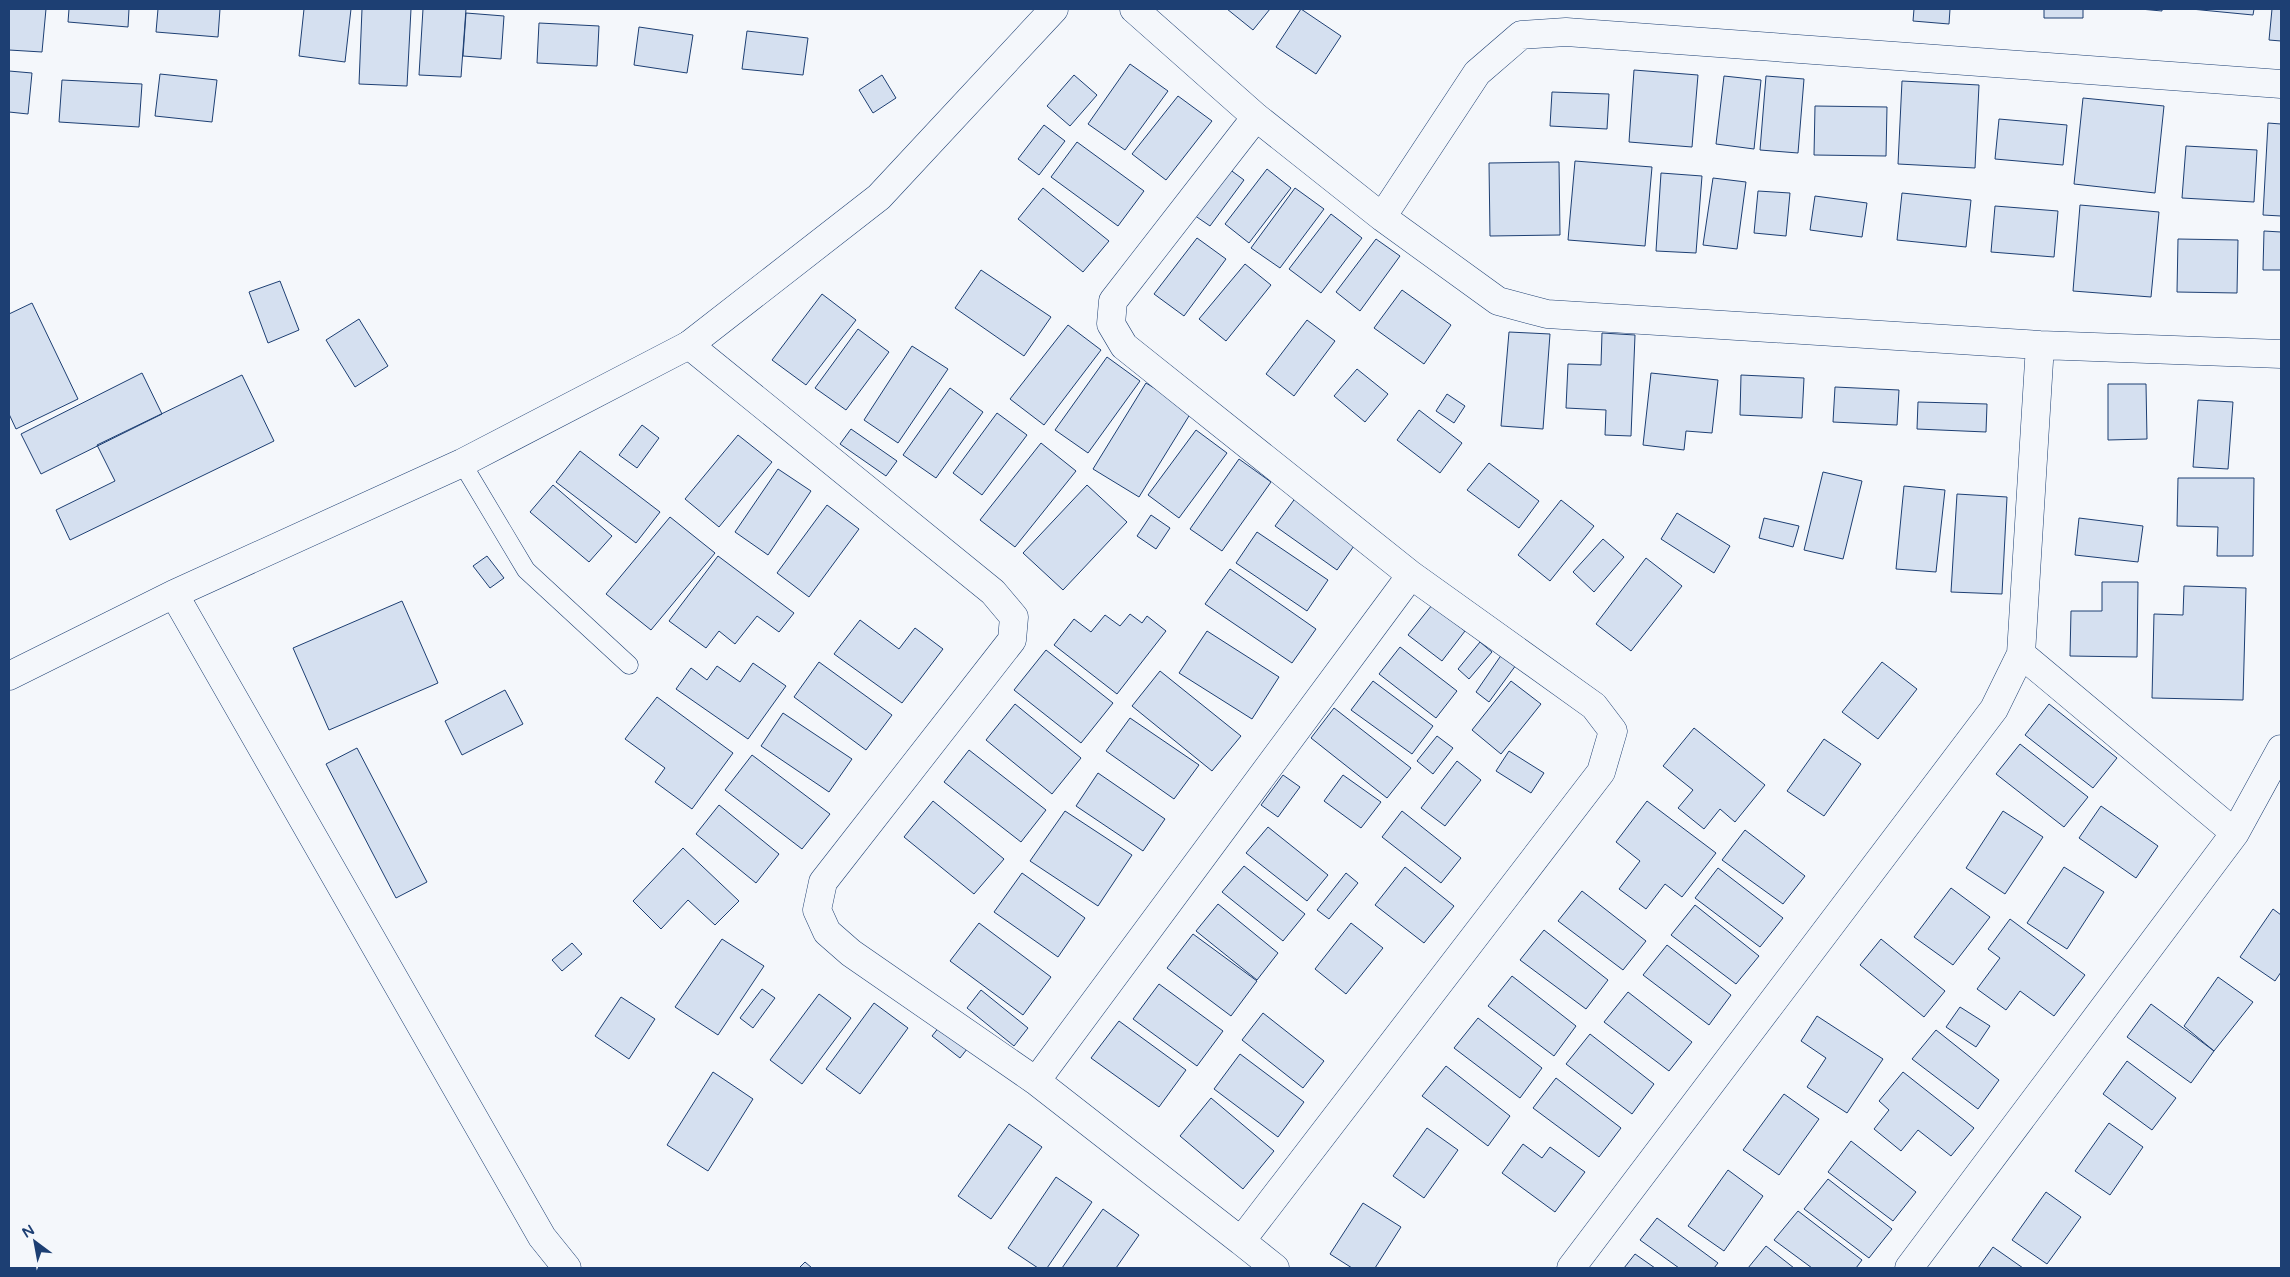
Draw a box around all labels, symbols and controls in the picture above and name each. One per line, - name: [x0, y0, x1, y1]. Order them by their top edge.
- north arrow: [10, 1217, 60, 1267]
- text: N: [19, 1221, 38, 1242]

